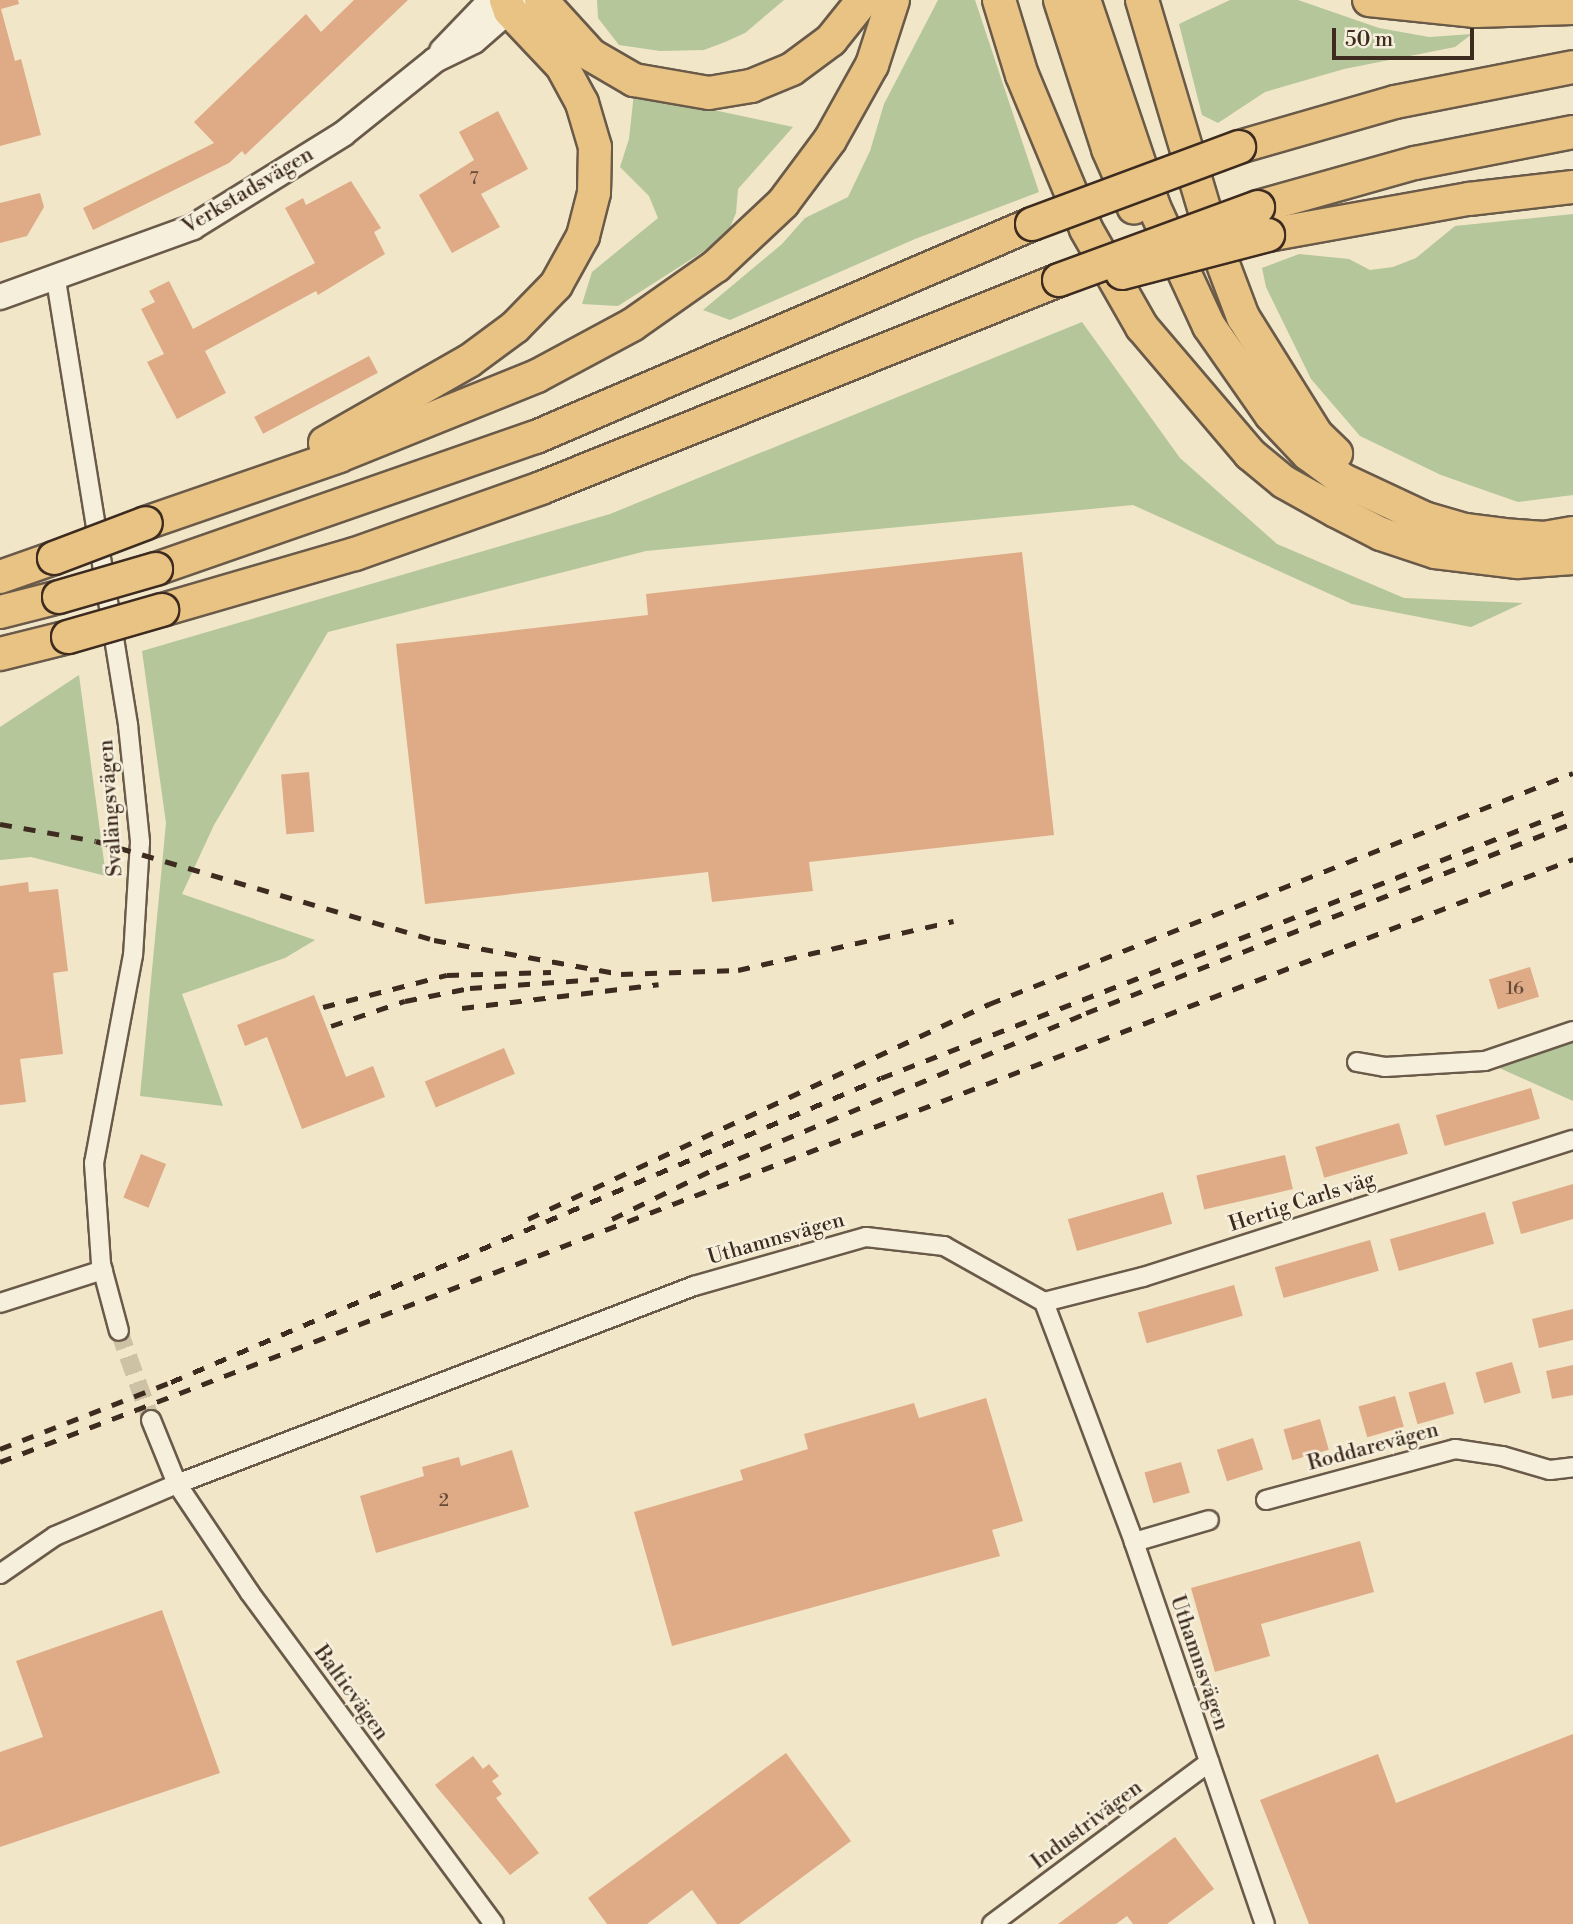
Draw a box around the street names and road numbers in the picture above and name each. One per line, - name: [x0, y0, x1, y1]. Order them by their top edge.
- street label: Verkstadsvägen: [178, 142, 318, 240]
- street label: Svalängsvägen: [94, 739, 128, 877]
- street label: Hertig Carls väg: [1226, 1167, 1378, 1237]
- street label: Uthamnsvägen: [705, 1207, 847, 1271]
- street label: Roddarevägen: [1305, 1417, 1441, 1477]
- street label: Uthamnsvägen: [1164, 1592, 1234, 1734]
- street label: Balticvägen: [308, 1641, 394, 1745]
- street label: Industrivägen: [1027, 1775, 1147, 1875]

